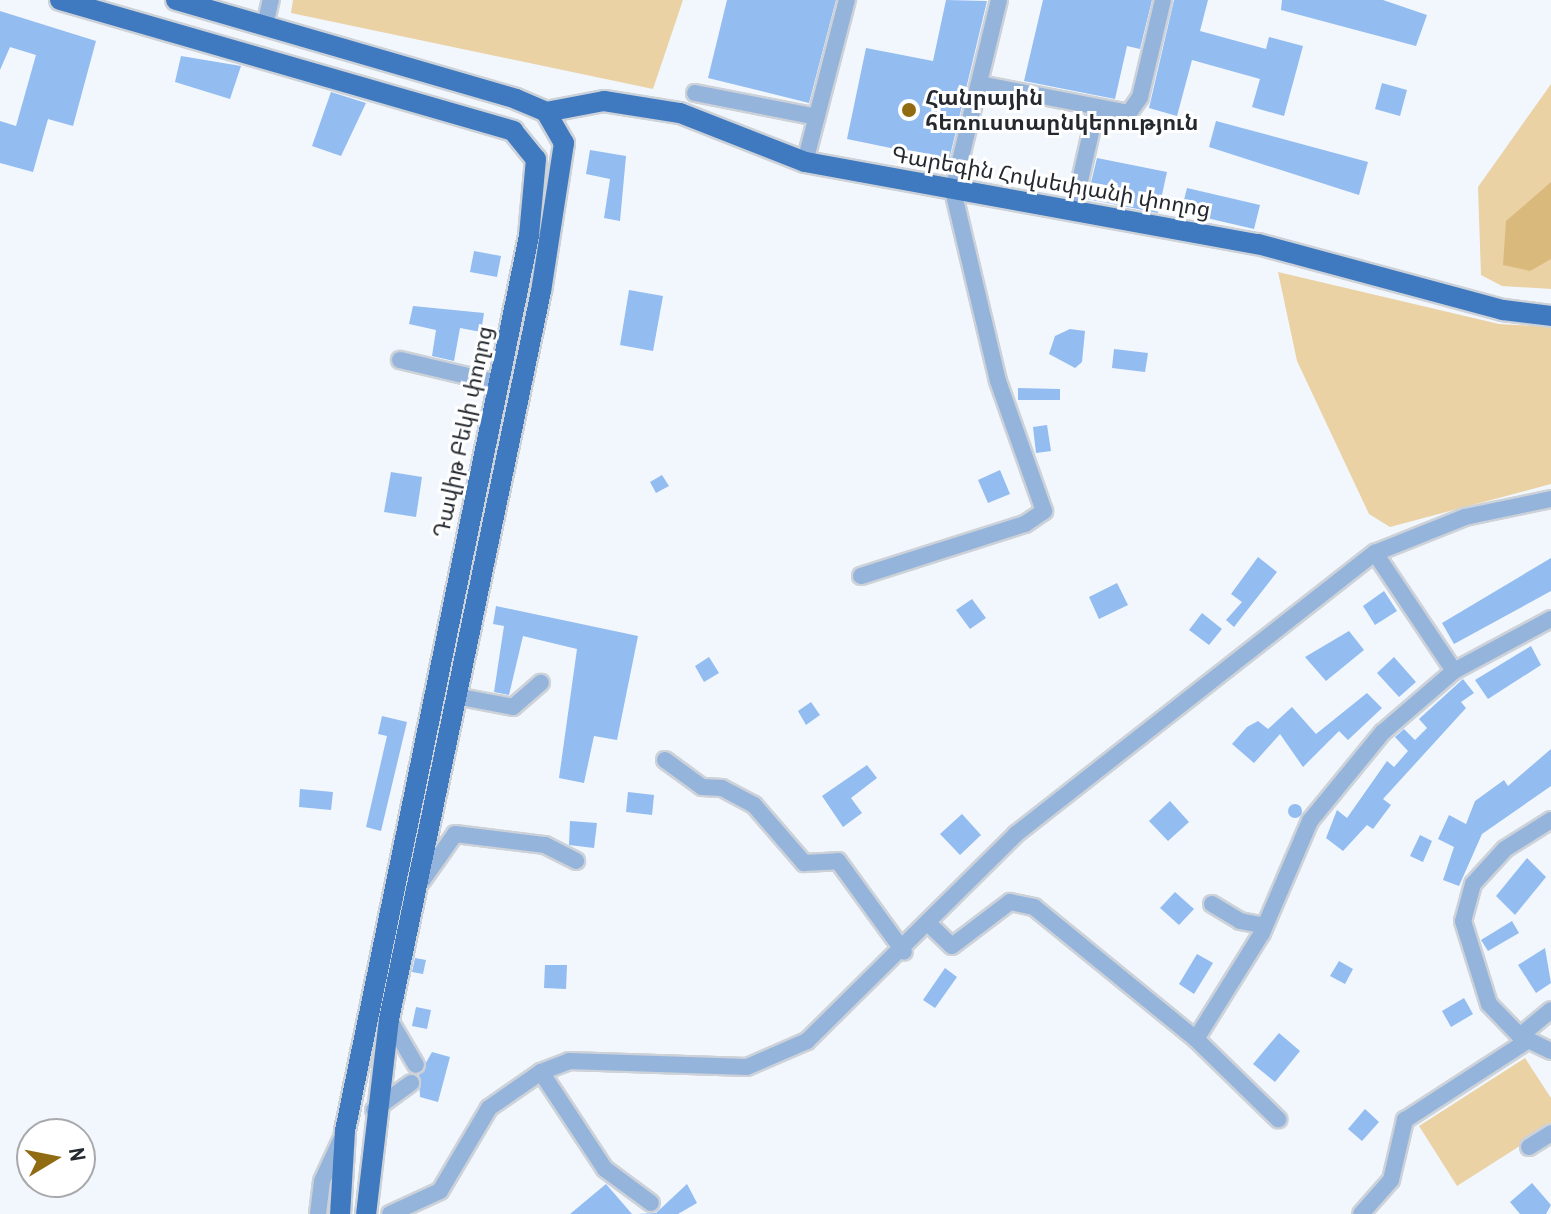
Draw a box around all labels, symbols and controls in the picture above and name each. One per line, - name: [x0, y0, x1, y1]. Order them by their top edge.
- place label: Հանրային հեռուստաընկերություն: [925, 84, 1199, 136]
- marker: Հանրային հեռուստաընկերություն: [900, 101, 918, 119]
- street label: Գարեգին Հովսեփյանի փողոց: [890, 141, 1212, 223]
- street label: Դավիթ Բեկի փողոց: [428, 324, 498, 540]
- north arrow: [16, 1118, 96, 1198]
- text: N: [62, 1145, 94, 1163]

